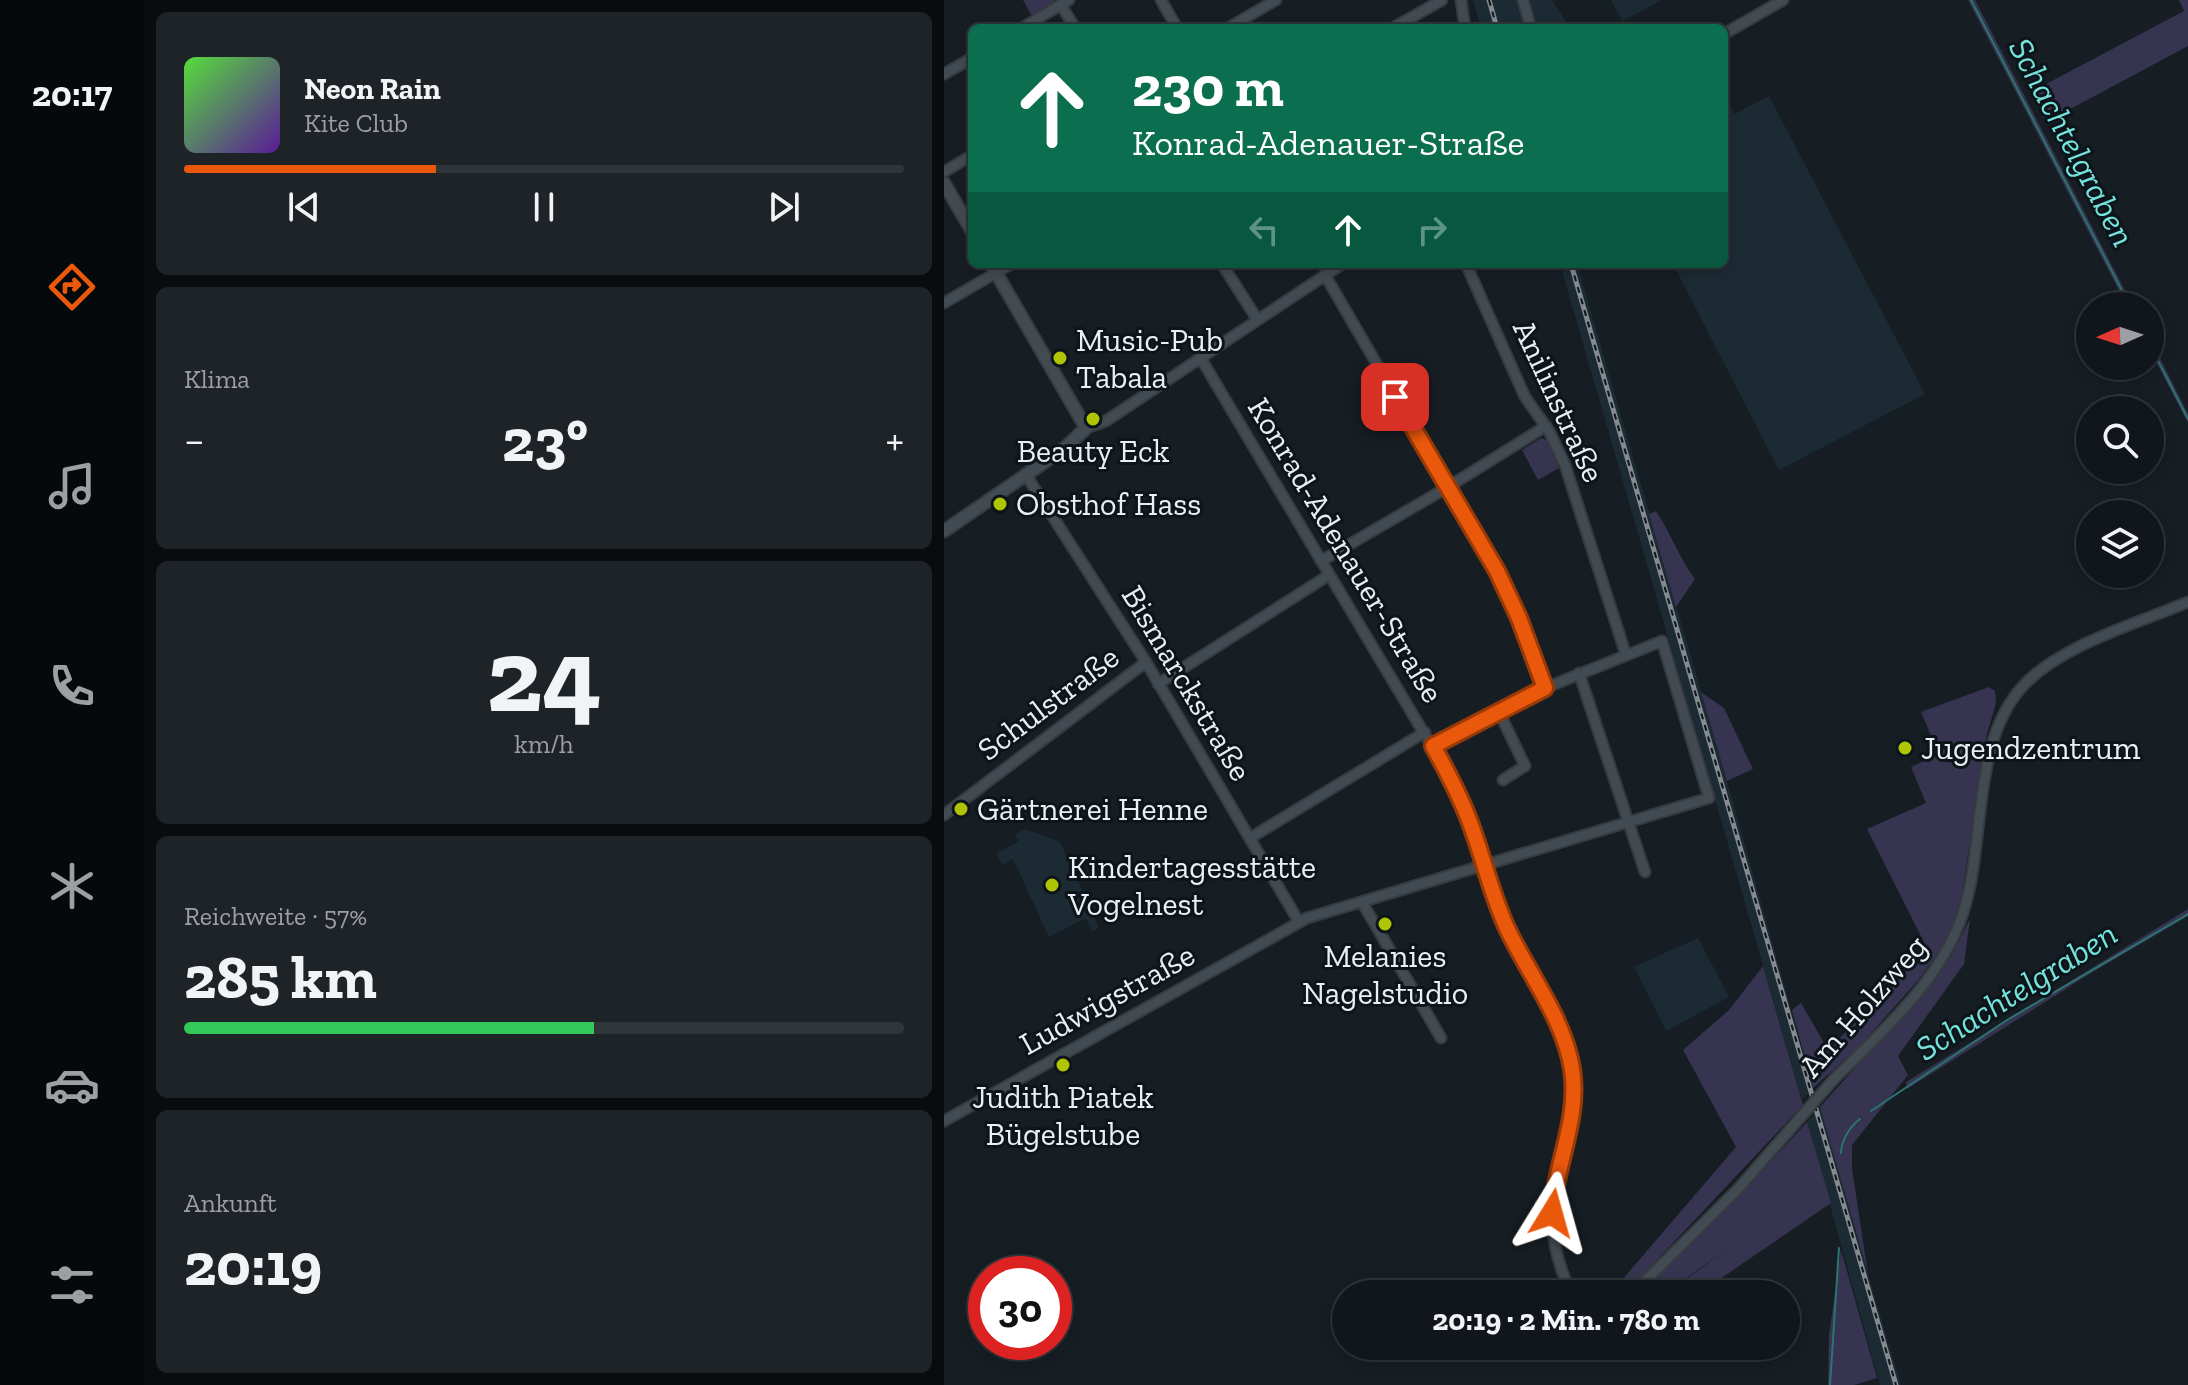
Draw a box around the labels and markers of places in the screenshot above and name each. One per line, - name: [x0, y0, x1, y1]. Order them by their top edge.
- place label: Music-Pub Tabala: [1076, 321, 1223, 396]
- marker: Music-Pub Tabala: [1051, 349, 1069, 367]
- pin: [1361, 363, 1429, 431]
- marker: Beauty Eck: [1084, 410, 1102, 428]
- place label: Beauty Eck: [1017, 432, 1170, 470]
- place label: Obsthof Hass: [1016, 485, 1201, 523]
- marker: Obsthof Hass: [991, 495, 1009, 513]
- place label: Jugendzentrum: [1921, 729, 2141, 767]
- marker: Jugendzentrum: [1896, 739, 1914, 757]
- place label: Gärtnerei Henne: [977, 790, 1208, 828]
- marker: Gärtnerei Henne: [952, 800, 970, 818]
- place label: Kindertagesstätte Vogelnest: [1067, 848, 1316, 923]
- marker: Kindertagesstätte Vogelnest: [1043, 876, 1061, 894]
- marker: Melanies Nagelstudio: [1376, 915, 1394, 933]
- place label: Melanies Nagelstudio: [1302, 937, 1468, 1012]
- marker: Judith Piatek Bügelstube: [1054, 1056, 1072, 1074]
- place label: Judith Piatek Bügelstube: [972, 1078, 1154, 1153]

